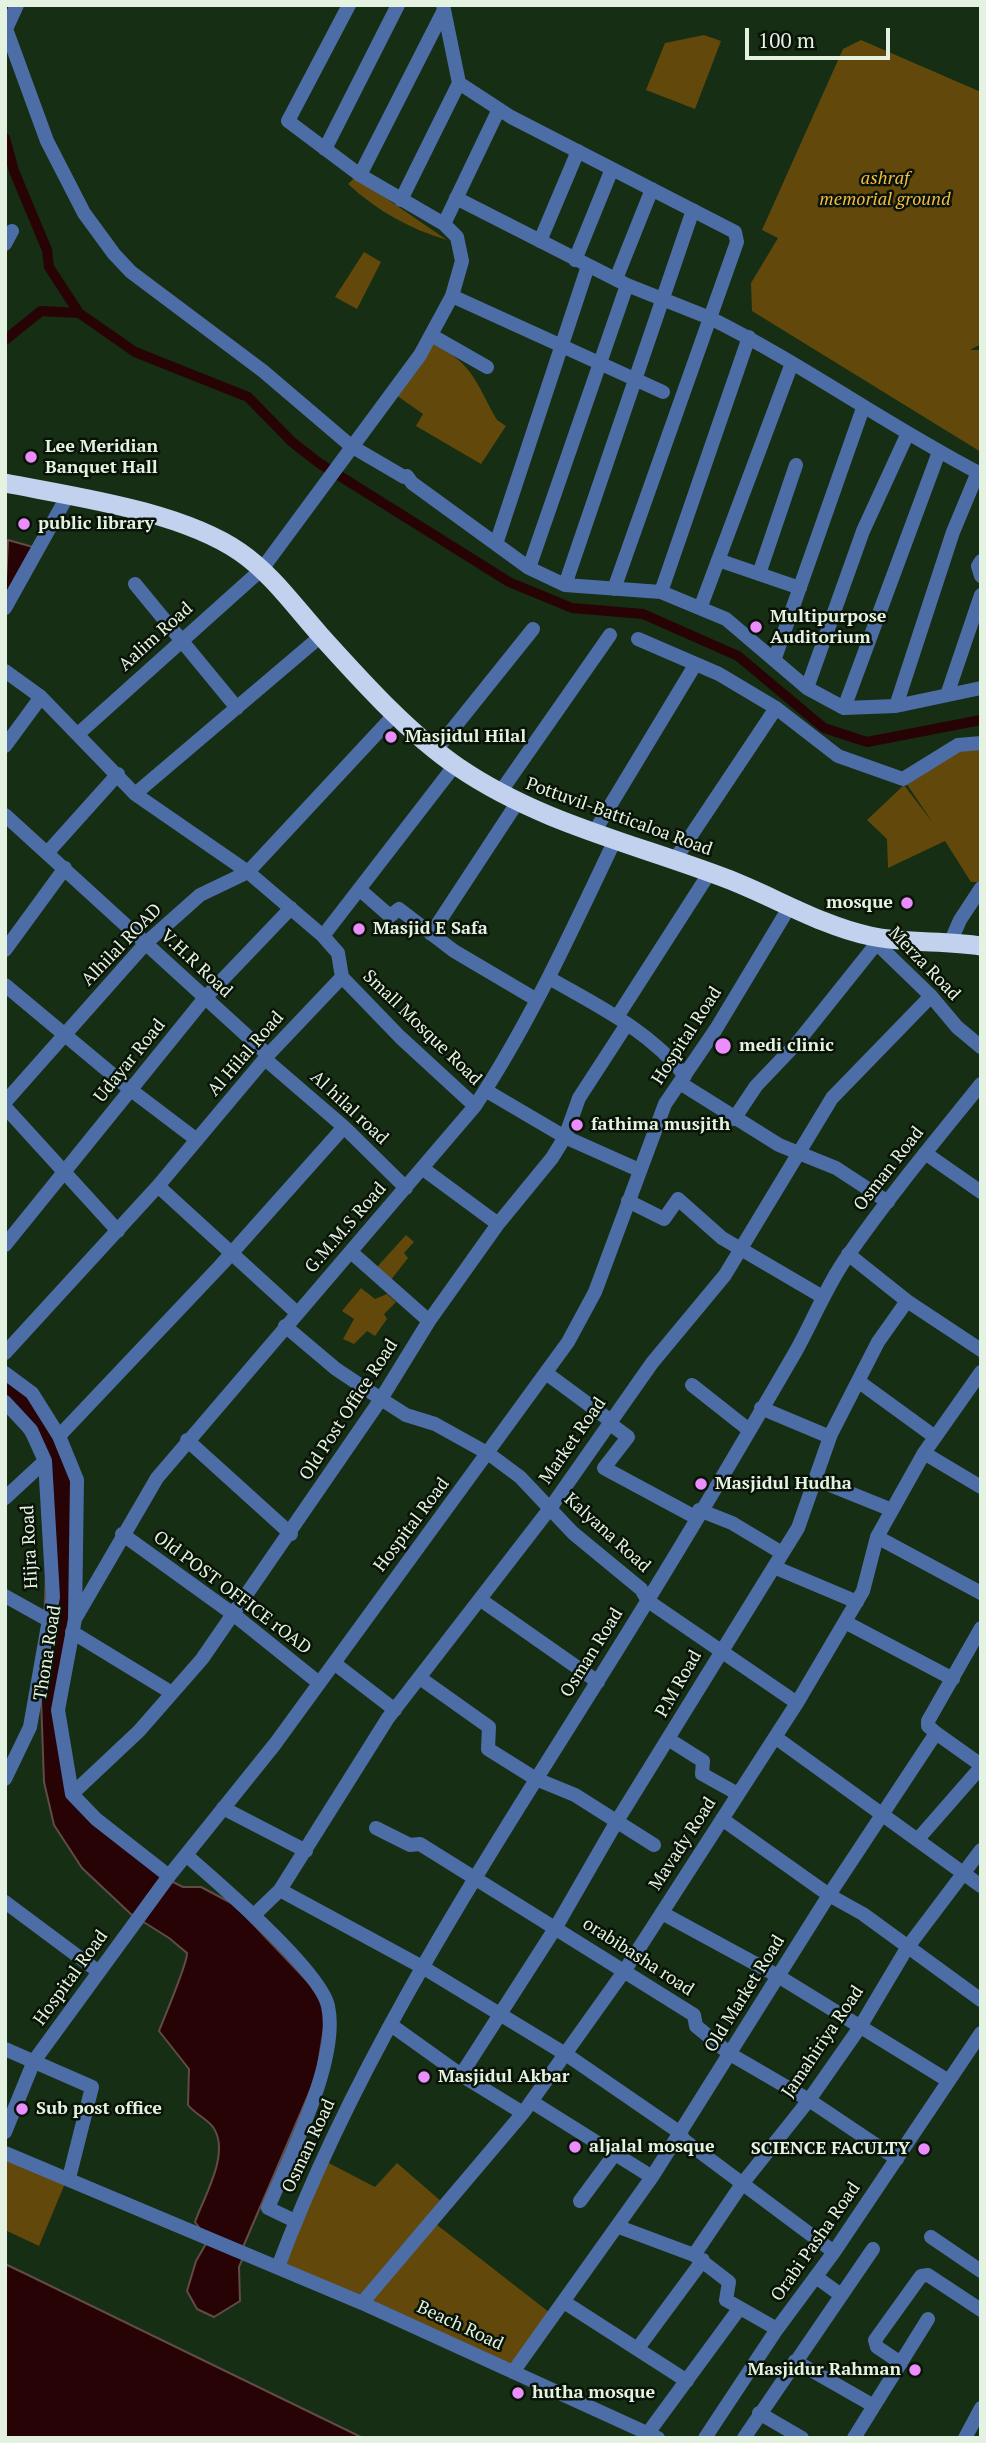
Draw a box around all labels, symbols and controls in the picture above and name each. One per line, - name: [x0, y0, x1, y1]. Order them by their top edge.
- scale bar: [748, 14, 893, 58]
- text: 100 m: [758, 26, 815, 54]
- park label: ashraf memorial ground: [819, 168, 951, 210]
- place label: Lee Meridian Banquet Hall: [45, 436, 158, 478]
- marker: Lee Meridian Banquet Hall: [23, 449, 39, 465]
- place label: public library: [38, 513, 154, 535]
- marker: public library: [16, 516, 32, 532]
- street label: Aalim Road: [114, 598, 198, 676]
- place label: Multipurpose Auditorium: [770, 606, 886, 648]
- marker: Multipurpose Auditorium: [748, 619, 764, 635]
- place label: Masjidul Hilal: [405, 726, 526, 748]
- marker: Masjidul Hilal: [383, 729, 399, 745]
- street label: Pottuvil-Batticaloa Road: [523, 773, 715, 861]
- place label: mosque: [826, 892, 893, 914]
- marker: mosque: [899, 895, 915, 911]
- street label: Alhilal ROAD: [77, 899, 167, 991]
- place label: Masjid E Safa: [373, 918, 488, 940]
- marker: Masjid E Safa: [351, 921, 367, 937]
- street label: Merza Road: [884, 923, 964, 1005]
- street label: V.H.R Road: [156, 925, 236, 1003]
- street label: Small Mosque Road: [358, 966, 486, 1090]
- street label: Hospital Road: [647, 983, 727, 1089]
- street label: Al Hilal Road: [203, 1007, 289, 1101]
- street label: Udayar Road: [90, 1015, 170, 1107]
- place label: medi clinic: [739, 1035, 834, 1057]
- marker: medi clinic: [713, 1036, 733, 1056]
- street label: Al hilal road: [306, 1067, 392, 1149]
- place label: fathima musjith: [591, 1114, 730, 1136]
- marker: fathima musjith: [569, 1117, 585, 1133]
- street label: Osman Road: [849, 1123, 929, 1215]
- street label: G.M.M.S Road: [301, 1178, 391, 1278]
- street label: Old Post Office Road: [295, 1335, 403, 1485]
- street label: Market Road: [535, 1393, 611, 1489]
- place label: Masjidul Hudha: [715, 1473, 852, 1495]
- street label: Hospital Road: [370, 1474, 454, 1576]
- marker: Masjidul Hudha: [693, 1476, 709, 1492]
- street label: Kalyana Road: [559, 1489, 655, 1577]
- street label: Hijra Road: [17, 1504, 43, 1590]
- street label: Old POST OFFICE rOAD: [149, 1527, 315, 1659]
- street label: Thona Road: [30, 1604, 66, 1702]
- street label: Osman Road: [556, 1604, 628, 1702]
- street label: P.M Road: [651, 1647, 707, 1721]
- street label: Mavady Road: [645, 1793, 721, 1895]
- street label: orabibasha road: [579, 1913, 697, 2001]
- street label: Hospital Road: [29, 1926, 113, 2030]
- street label: Old Market Road: [700, 1931, 790, 2057]
- street label: Jamahiriya Road: [777, 1982, 869, 2102]
- place label: Masjidul Akbar: [438, 2066, 569, 2088]
- marker: Masjidul Akbar: [416, 2069, 432, 2085]
- street label: Osman Road: [278, 2096, 340, 2196]
- place label: Sub post office: [36, 2098, 162, 2120]
- marker: Sub post office: [14, 2101, 30, 2117]
- place label: aljalal mosque: [589, 2136, 715, 2158]
- place label: SCIENCE FACULTY: [751, 2138, 910, 2160]
- marker: aljalal mosque: [567, 2139, 583, 2155]
- marker: SCIENCE FACULTY: [916, 2141, 932, 2157]
- street label: Orabi Pasha Road: [767, 2178, 865, 2306]
- street label: Beach Road: [413, 2297, 507, 2355]
- place label: Masjidur Rahman: [747, 2359, 901, 2381]
- marker: Masjidur Rahman: [907, 2362, 923, 2378]
- place label: hutha mosque: [532, 2382, 655, 2404]
- marker: hutha mosque: [510, 2385, 526, 2401]

